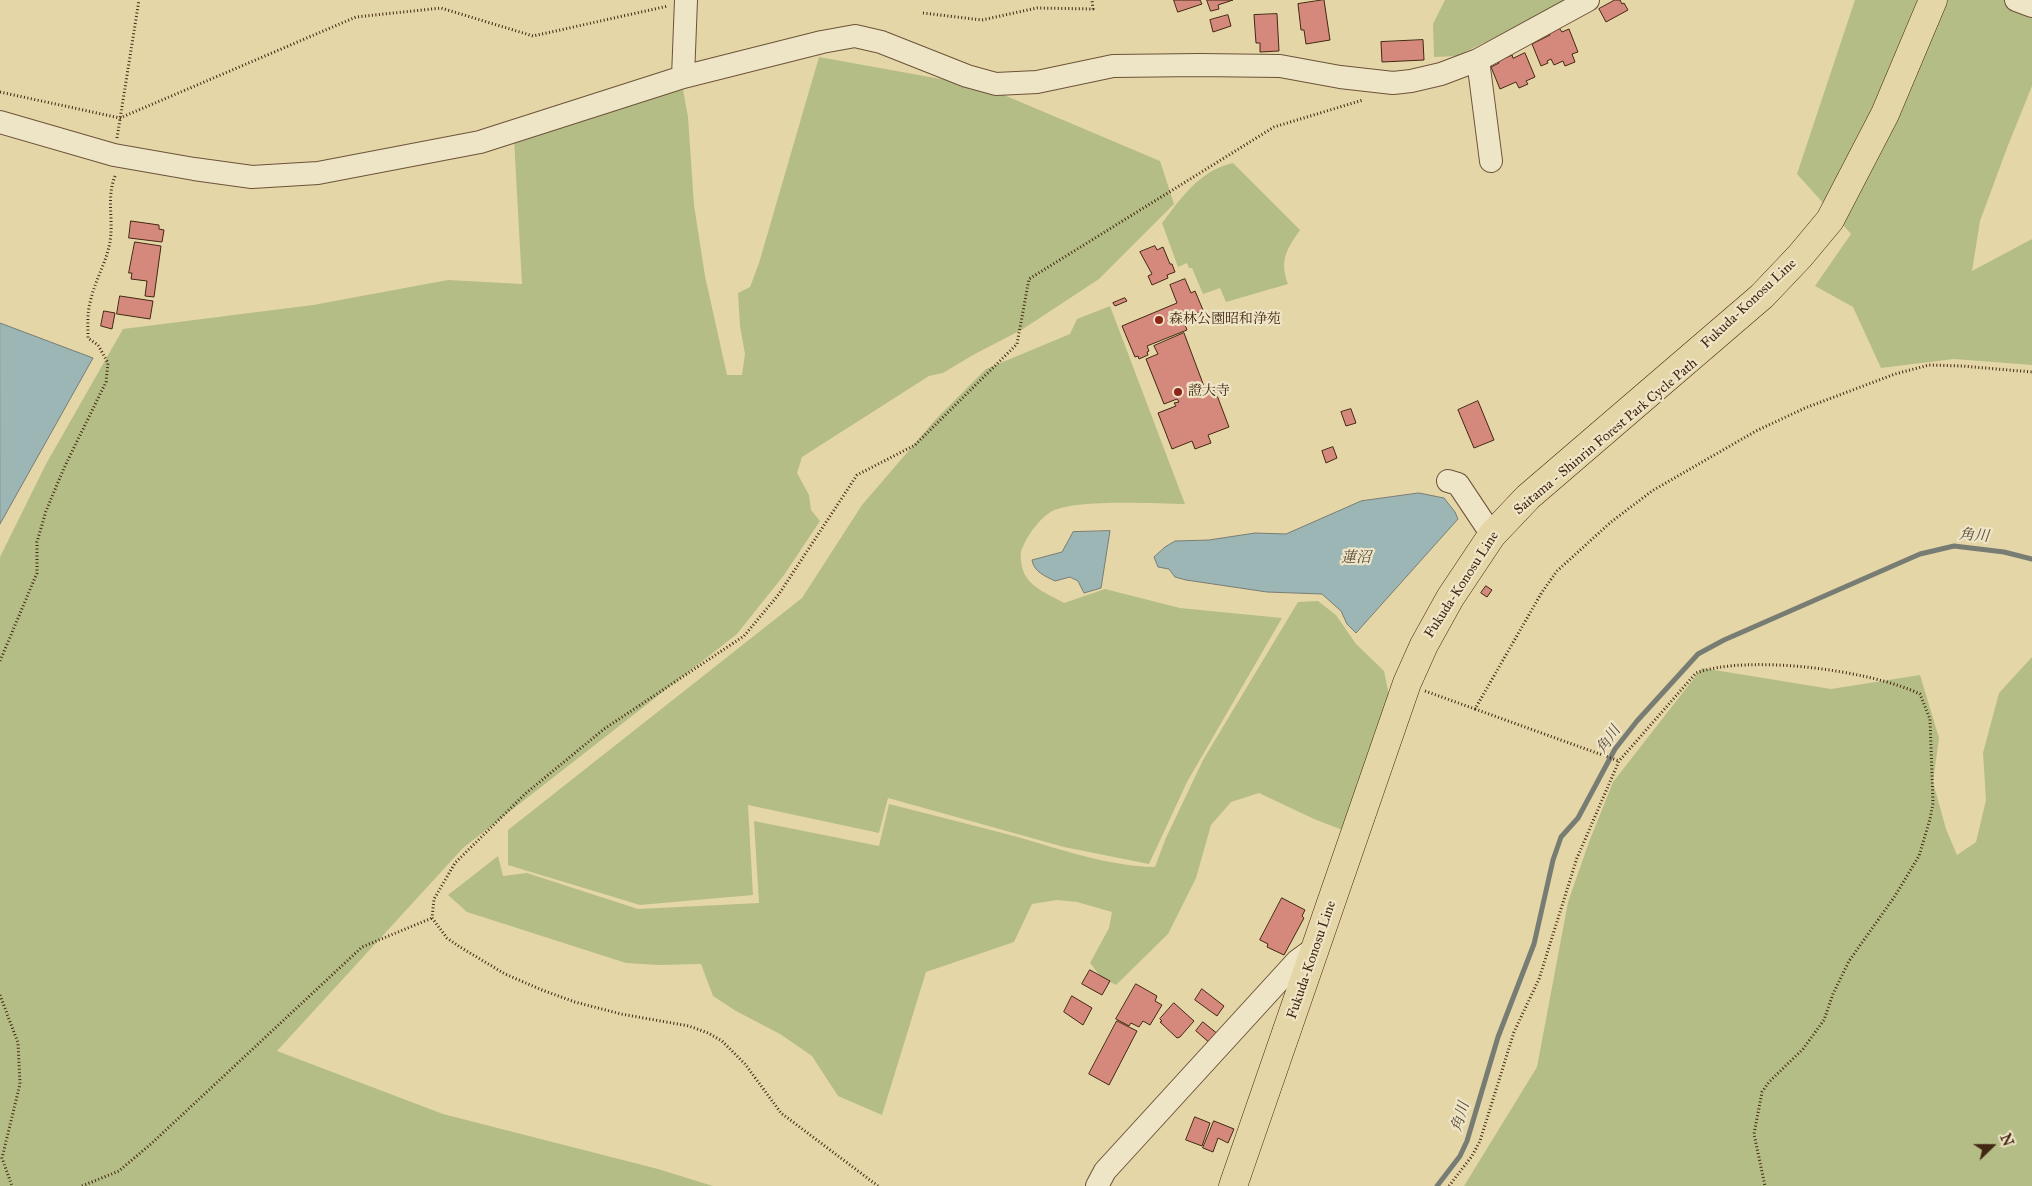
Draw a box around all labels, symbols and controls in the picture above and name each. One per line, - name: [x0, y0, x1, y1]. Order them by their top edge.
- street label: Fukuda-Konosu Line: [1698, 256, 1800, 352]
- place label: 森林公園昭和浄苑: [1169, 312, 1281, 328]
- marker: 森林公園昭和浄苑: [1153, 314, 1165, 326]
- street label: Saitama - Shinrin Forest Park Cycle Path: [1511, 355, 1701, 519]
- place label: 證大寺: [1188, 384, 1230, 400]
- marker: 證大寺: [1172, 386, 1184, 398]
- water label: 角川: [1958, 526, 1990, 546]
- street label: Fukuda-Konosu Line: [1421, 528, 1503, 642]
- water label: 蓮沼: [1341, 549, 1371, 567]
- water label: 角川: [1593, 723, 1625, 757]
- street label: Fukuda-Konosu Line: [1284, 899, 1340, 1021]
- water label: 角川: [1448, 1100, 1474, 1134]
- north arrow: [1967, 1121, 2017, 1171]
- text: N: [1996, 1132, 2016, 1149]

